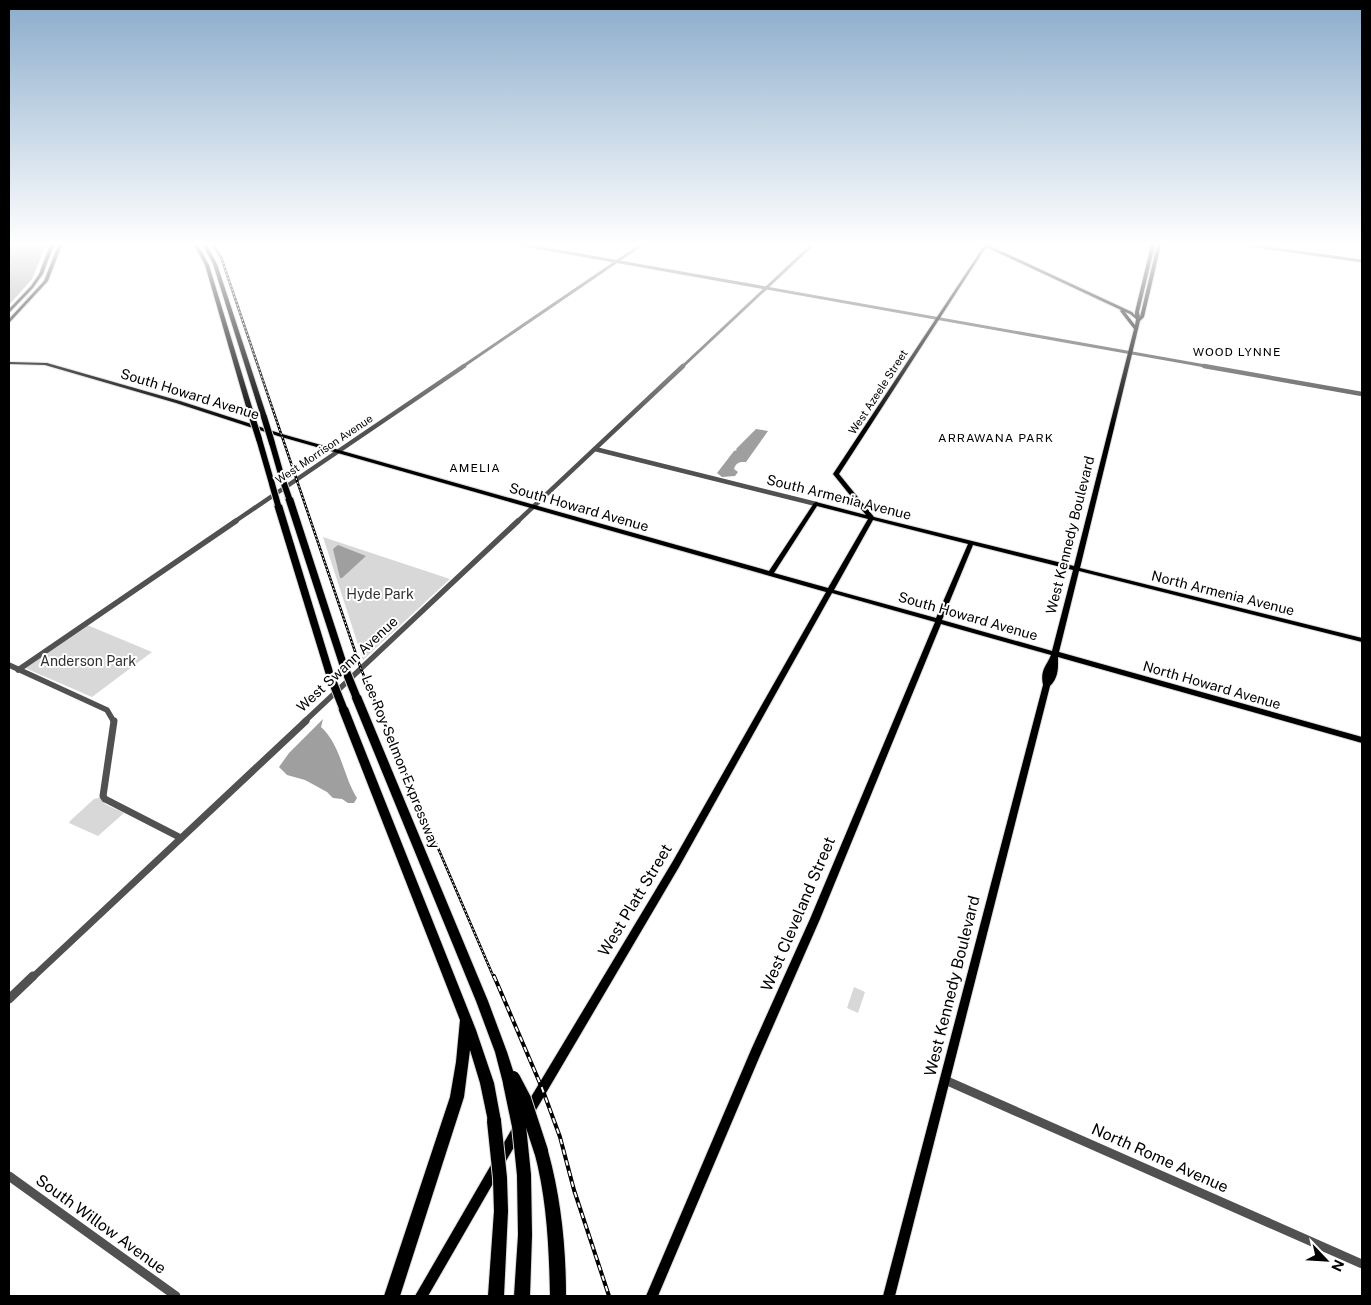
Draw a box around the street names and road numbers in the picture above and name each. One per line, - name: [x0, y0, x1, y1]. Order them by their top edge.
- street label: West Azeele Street: [846, 348, 910, 436]
- street label: South Howard Avenue: [119, 365, 261, 423]
- street label: West Morrison Avenue: [273, 412, 375, 486]
- street label: West Kennedy Boulevard: [1043, 454, 1097, 616]
- street label: South Armenia Avenue: [765, 471, 913, 523]
- street label: South Howard Avenue: [507, 479, 651, 535]
- street label: North Armenia Avenue: [1150, 567, 1296, 619]
- street label: South Howard Avenue: [896, 588, 1040, 644]
- street label: West Swann Avenue: [293, 613, 401, 715]
- street label: North Howard Avenue: [1141, 658, 1283, 712]
- street label: Lee Roy Selmon Expressway: [359, 673, 443, 852]
- street label: West Cleveland Street: [757, 834, 839, 994]
- street label: West Platt Street: [594, 841, 676, 959]
- street label: West Kennedy Boulevard: [920, 894, 984, 1078]
- street label: North Rome Avenue: [1089, 1119, 1231, 1197]
- street label: South Willow Avenue: [32, 1170, 170, 1278]

